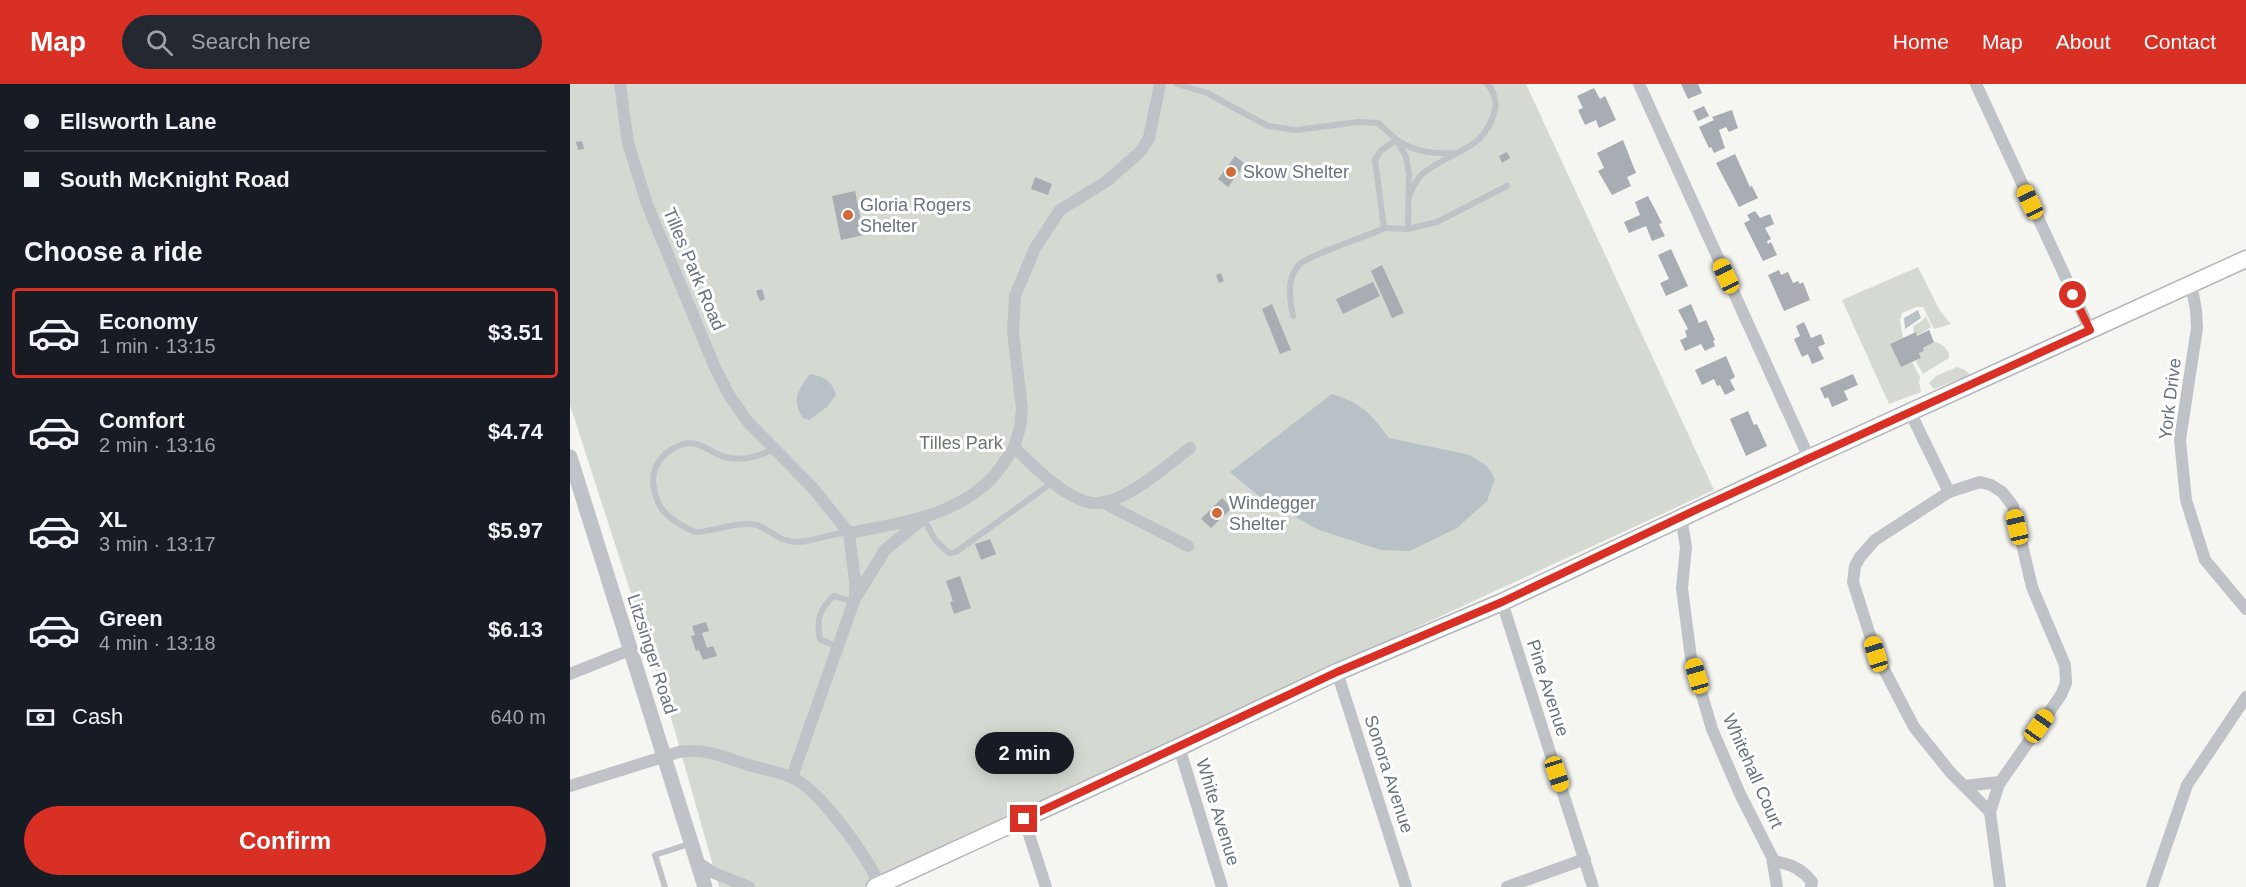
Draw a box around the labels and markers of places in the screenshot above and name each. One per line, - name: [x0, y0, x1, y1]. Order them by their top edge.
- place label: Skow Shelter: [1243, 162, 1349, 182]
- marker: Skow Shelter: [1224, 165, 1238, 179]
- place label: Gloria Rogers Shelter: [860, 195, 971, 236]
- marker: Gloria Rogers Shelter: [841, 208, 855, 222]
- place label: Windegger Shelter: [1229, 493, 1316, 534]
- marker: Windegger Shelter: [1210, 506, 1224, 520]

